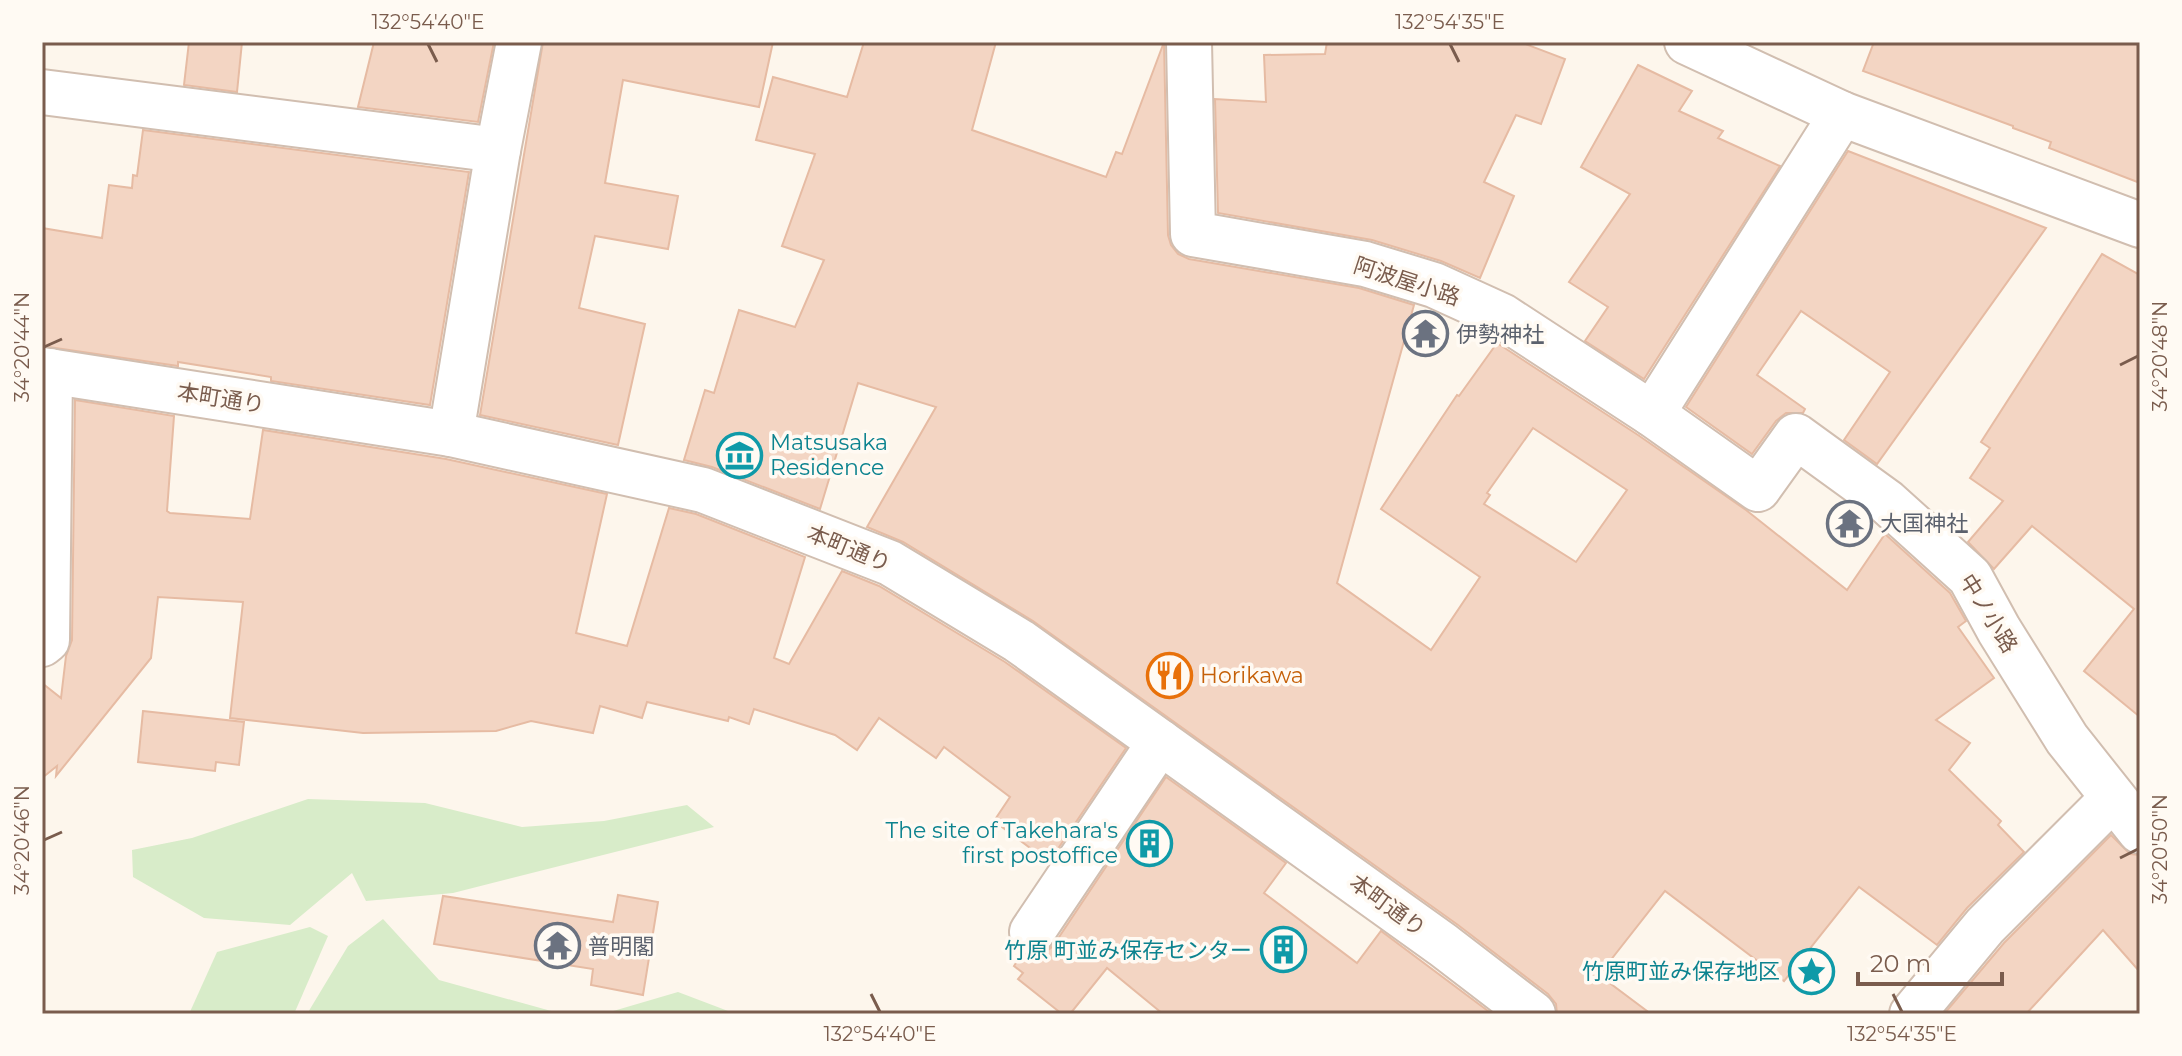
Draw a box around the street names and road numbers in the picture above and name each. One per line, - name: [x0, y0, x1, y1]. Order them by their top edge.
- street label: 阿波屋小路: [1350, 252, 1463, 311]
- street label: 本町通り: [175, 378, 266, 419]
- street label: 本町通り: [803, 519, 895, 577]
- street label: 中ノ小路: [1954, 569, 2023, 658]
- street label: 本町通り: [1344, 869, 1431, 942]

